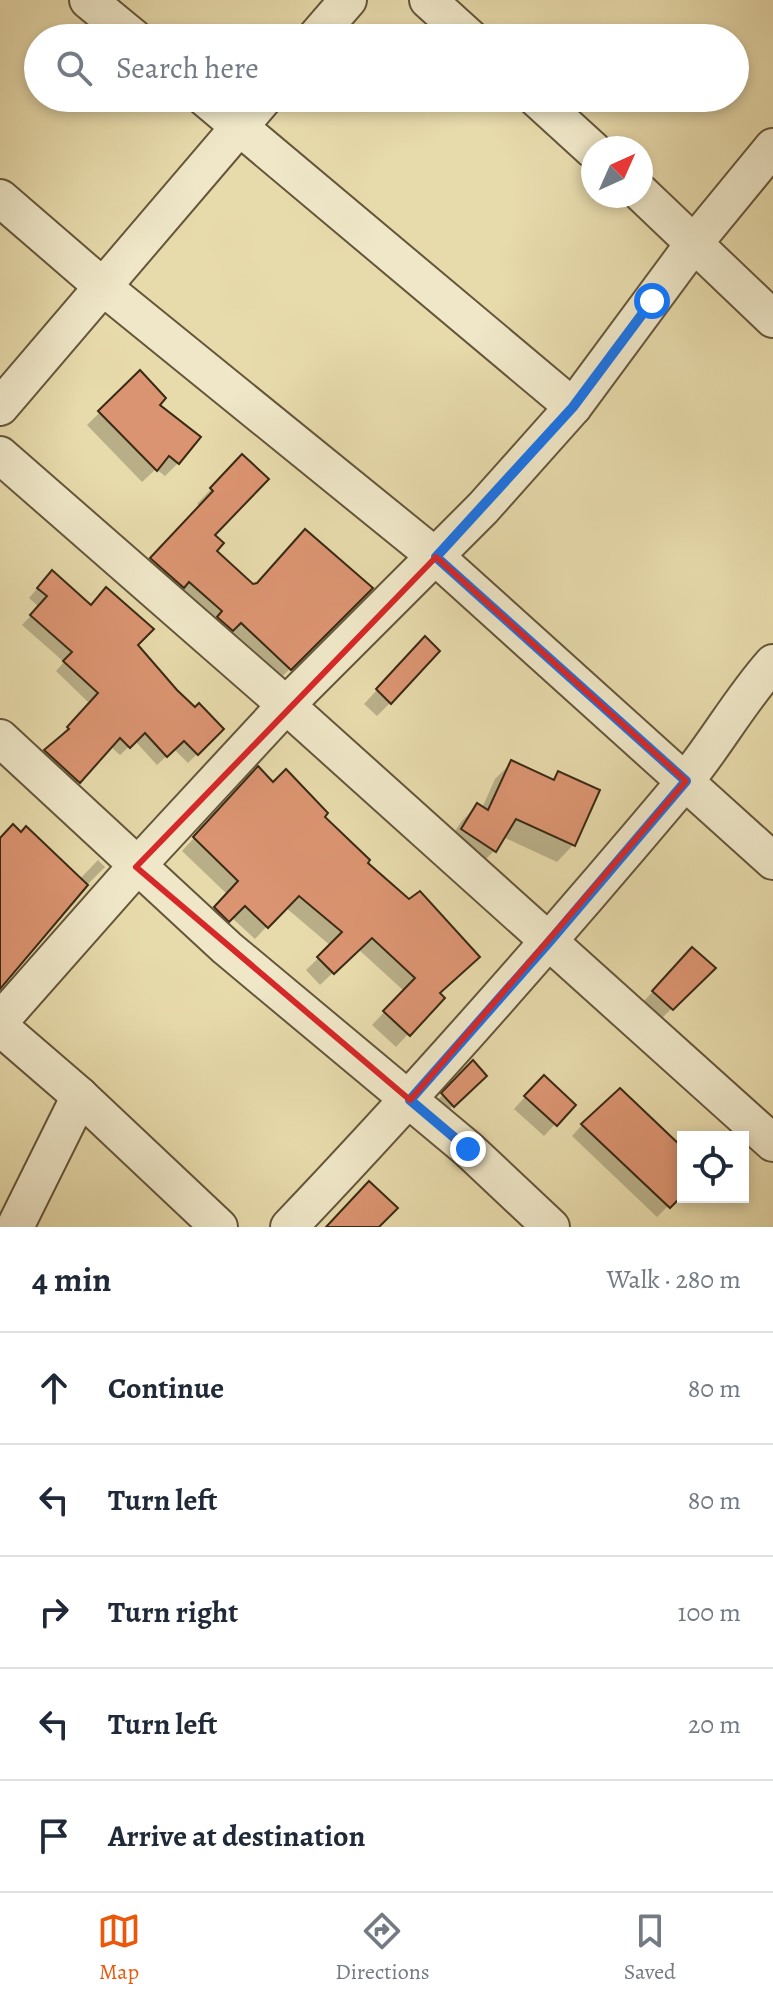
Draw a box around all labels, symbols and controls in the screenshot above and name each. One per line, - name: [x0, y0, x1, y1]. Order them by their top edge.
- search box: [24, 24, 749, 112]
- icon: search: [52, 46, 96, 90]
- text: Search here: [116, 48, 259, 88]
- north arrow: [581, 136, 653, 208]
- route start: [634, 283, 670, 319]
- route end: [450, 1131, 486, 1167]
- map controls: [677, 1131, 749, 1203]
- button: locate: [677, 1131, 749, 1203]
- text: 4 min: [32, 1256, 111, 1303]
- text: Walk · 280 m: [606, 1262, 741, 1297]
- icon: ahead: [32, 1366, 76, 1410]
- text: Continue: [108, 1368, 224, 1408]
- text: 80 m: [688, 1371, 741, 1406]
- icon: left: [32, 1478, 76, 1522]
- text: Turn left: [108, 1480, 217, 1520]
- text: 80 m: [688, 1483, 741, 1518]
- icon: right: [32, 1590, 76, 1634]
- text: Turn right: [108, 1592, 238, 1632]
- text: 100 m: [678, 1595, 741, 1630]
- icon: left: [32, 1702, 76, 1746]
- text: Turn left: [108, 1704, 217, 1744]
- text: 20 m: [688, 1707, 741, 1742]
- icon: arrive: [32, 1814, 76, 1858]
- text: Arrive at destination: [108, 1816, 365, 1856]
- tab: Map: [97, 1909, 141, 1987]
- tab: Directions: [335, 1909, 430, 1987]
- tab: Saved: [624, 1909, 676, 1987]

